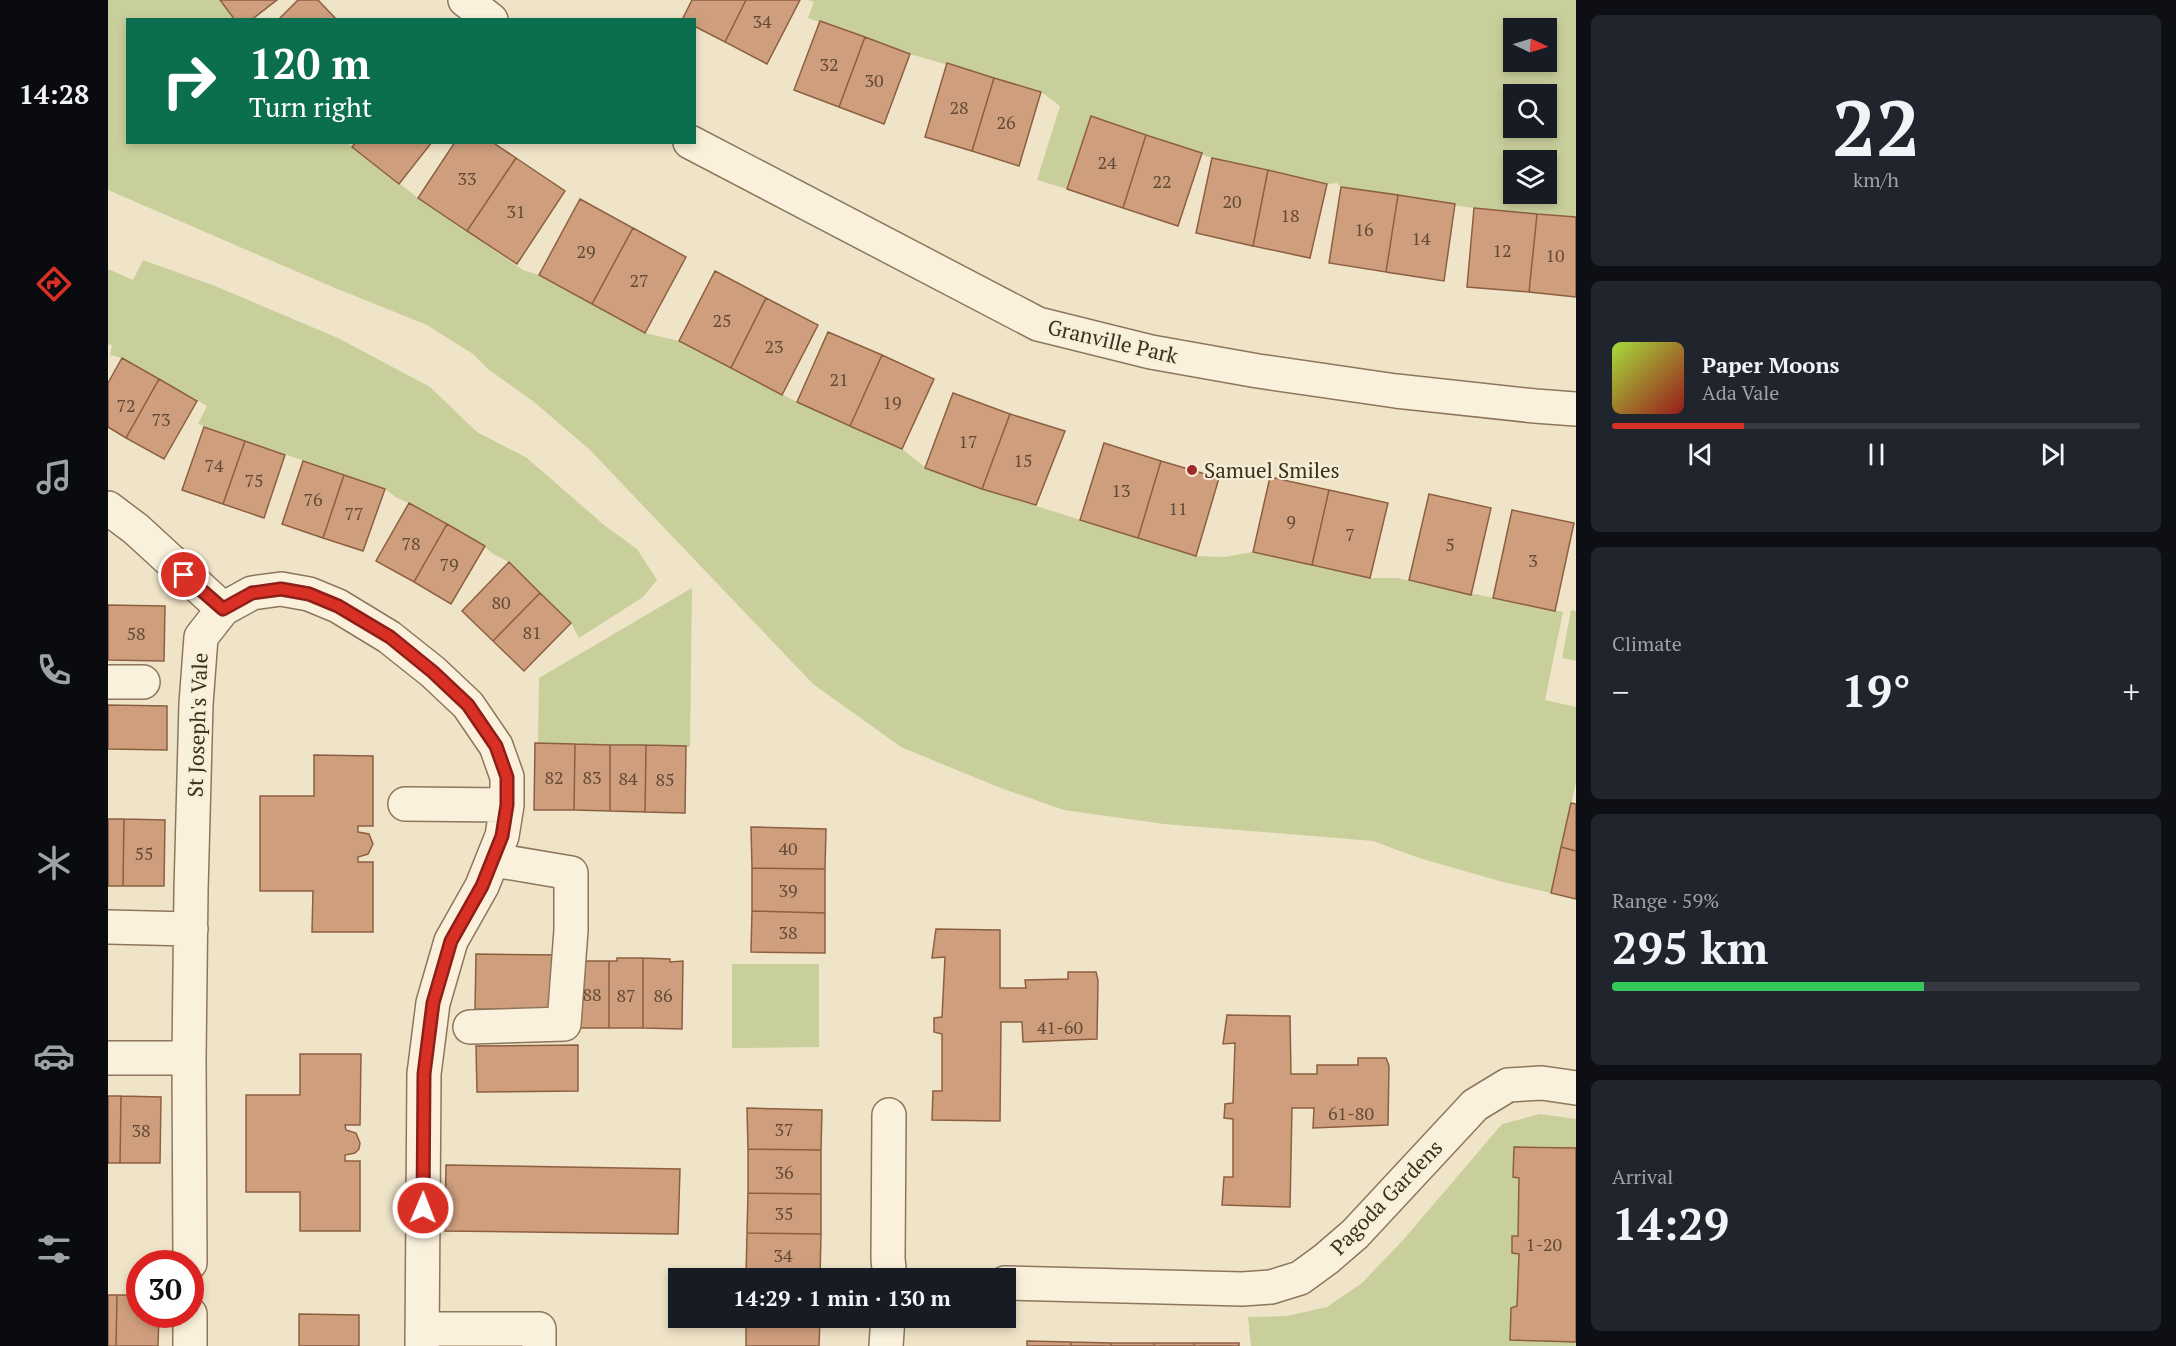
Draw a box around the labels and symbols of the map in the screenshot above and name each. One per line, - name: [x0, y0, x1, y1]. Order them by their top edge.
- house number: 34: [752, 9, 772, 33]
- north arrow: [1503, 18, 1557, 72]
- house number: 32: [819, 52, 839, 76]
- house number: 30: [864, 68, 884, 92]
- house number: 28: [949, 95, 969, 119]
- house number: 26: [996, 110, 1016, 134]
- house number: 24: [1097, 150, 1117, 174]
- house number: 33: [457, 166, 477, 190]
- house number: 22: [1152, 169, 1172, 193]
- house number: 20: [1222, 189, 1242, 213]
- house number: 31: [506, 199, 526, 223]
- house number: 18: [1280, 203, 1300, 227]
- house number: 16: [1354, 217, 1374, 241]
- house number: 14: [1411, 226, 1431, 250]
- house number: 12: [1492, 238, 1512, 262]
- house number: 29: [576, 239, 596, 263]
- house number: 10: [1545, 243, 1565, 267]
- house number: 27: [629, 268, 649, 292]
- house number: 25: [712, 308, 732, 332]
- street label: Granville Park: [1045, 312, 1181, 370]
- house number: 23: [764, 334, 784, 358]
- house number: 21: [829, 367, 849, 391]
- house number: 19: [882, 390, 902, 414]
- house number: 72: [116, 393, 136, 417]
- house number: 73: [151, 407, 171, 431]
- house number: 17: [958, 429, 978, 453]
- house number: 15: [1013, 448, 1033, 472]
- house number: 74: [204, 453, 224, 477]
- place label: Samuel Smiles: [1204, 456, 1340, 484]
- marker: Samuel Smiles: [1185, 463, 1199, 477]
- house number: 75: [244, 468, 264, 492]
- house number: 13: [1111, 478, 1131, 502]
- house number: 76: [303, 487, 323, 511]
- house number: 11: [1168, 496, 1188, 520]
- house number: 77: [344, 501, 364, 525]
- house number: 9: [1286, 509, 1296, 533]
- house number: 7: [1345, 522, 1355, 546]
- house number: 78: [401, 531, 421, 555]
- house number: 5: [1445, 532, 1455, 556]
- house number: 3: [1528, 548, 1538, 572]
- pin: [158, 549, 209, 600]
- house number: 79: [439, 552, 459, 576]
- house number: 80: [491, 590, 511, 614]
- house number: 81: [522, 620, 542, 644]
- house number: 58: [126, 621, 146, 645]
- street label: St Joseph's Vale: [180, 652, 214, 798]
- house number: 82: [544, 765, 564, 789]
- house number: 83: [582, 765, 602, 789]
- house number: 84: [618, 766, 638, 790]
- house number: 85: [655, 767, 675, 791]
- house number: 40: [778, 836, 798, 860]
- house number: 55: [134, 841, 154, 865]
- house number: 39: [778, 878, 798, 902]
- house number: 38: [778, 920, 798, 944]
- house number: 88: [582, 982, 602, 1006]
- house number: 87: [616, 983, 636, 1007]
- house number: 86: [653, 983, 673, 1007]
- house number: 41-60: [1037, 1015, 1083, 1039]
- house number: 61-80: [1328, 1101, 1374, 1125]
- house number: 37: [774, 1117, 794, 1141]
- house number: 38: [131, 1118, 151, 1142]
- street label: Pagoda Gardens: [1324, 1133, 1448, 1261]
- house number: 36: [774, 1160, 794, 1184]
- position arrow: [391, 1176, 455, 1240]
- house number: 35: [774, 1201, 794, 1225]
- house number: 1-20: [1526, 1232, 1562, 1256]
- house number: 34: [773, 1243, 793, 1267]
- speed limit sign: 30: [126, 1250, 204, 1328]

